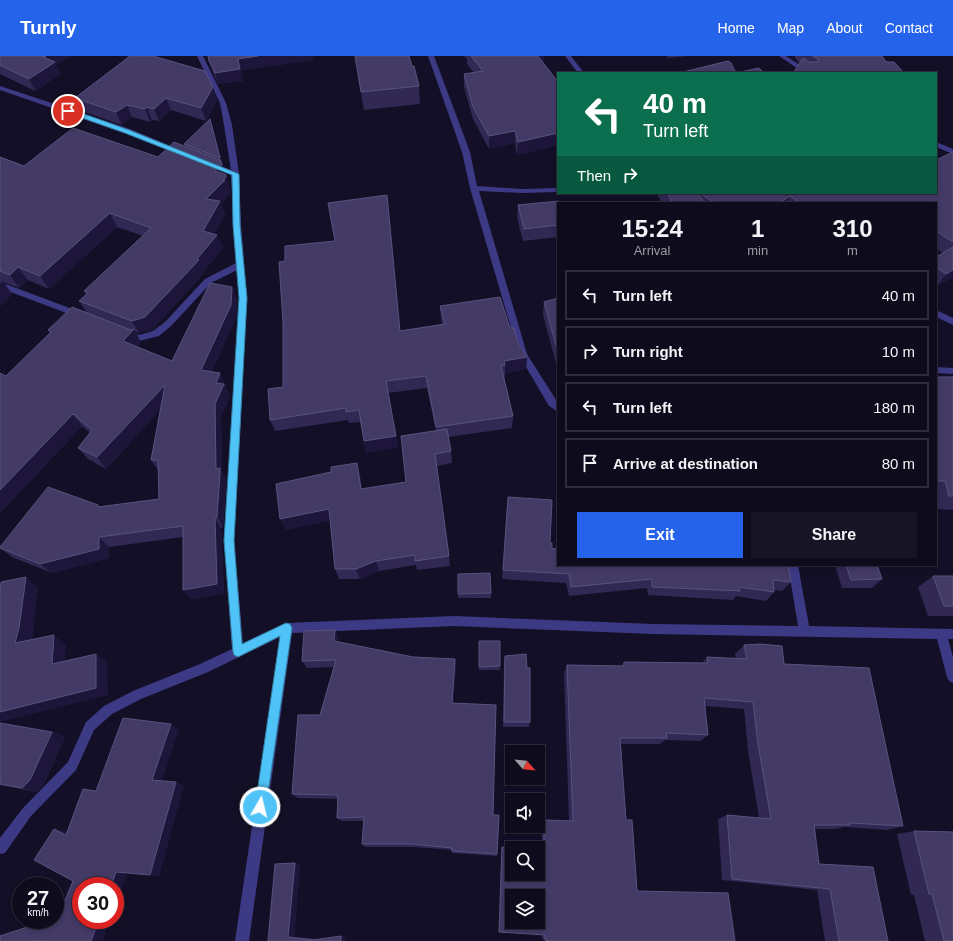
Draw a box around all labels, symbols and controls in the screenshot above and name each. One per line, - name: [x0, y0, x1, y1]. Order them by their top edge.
- text: Turnly: [20, 17, 77, 38]
- text: Home: [718, 20, 755, 36]
- text: Map: [777, 20, 804, 36]
- text: About: [826, 20, 863, 36]
- text: Contact: [885, 20, 933, 36]
- icon: left: [577, 88, 629, 140]
- text: 40 m: [643, 88, 707, 119]
- pin: [51, 94, 85, 128]
- icon: arrive: [57, 100, 79, 122]
- text: Turn left: [643, 121, 708, 141]
- icon: right: [619, 164, 641, 186]
- text: Then: [577, 167, 611, 184]
- text: 15:24: [621, 215, 683, 242]
- text: 1: [751, 215, 764, 242]
- text: 310: [833, 215, 873, 242]
- text: Arrival: [634, 243, 671, 258]
- text: min: [747, 243, 768, 258]
- text: m: [847, 243, 858, 258]
- icon: left: [579, 284, 601, 306]
- text: Turn left: [613, 287, 672, 304]
- text: 40 m: [882, 287, 915, 304]
- icon: right: [579, 340, 601, 362]
- text: Turn right: [613, 343, 683, 360]
- text: 10 m: [882, 343, 915, 360]
- icon: left: [579, 396, 601, 418]
- text: Turn left: [613, 399, 672, 416]
- text: 180 m: [873, 399, 915, 416]
- icon: arrive: [579, 452, 601, 474]
- text: Arrive at destination: [613, 455, 758, 472]
- text: 80 m: [882, 455, 915, 472]
- button: Exit: [577, 512, 743, 558]
- button: Share: [751, 512, 917, 558]
- north arrow: [505, 745, 545, 785]
- map controls: [505, 745, 545, 929]
- position arrow: [239, 786, 281, 828]
- button: sound: [505, 793, 545, 833]
- button: search: [505, 841, 545, 881]
- speed limit sign: 30: [72, 877, 124, 929]
- text: 27: [27, 887, 49, 909]
- button: layers: [505, 889, 545, 929]
- text: km/h: [27, 907, 49, 918]

